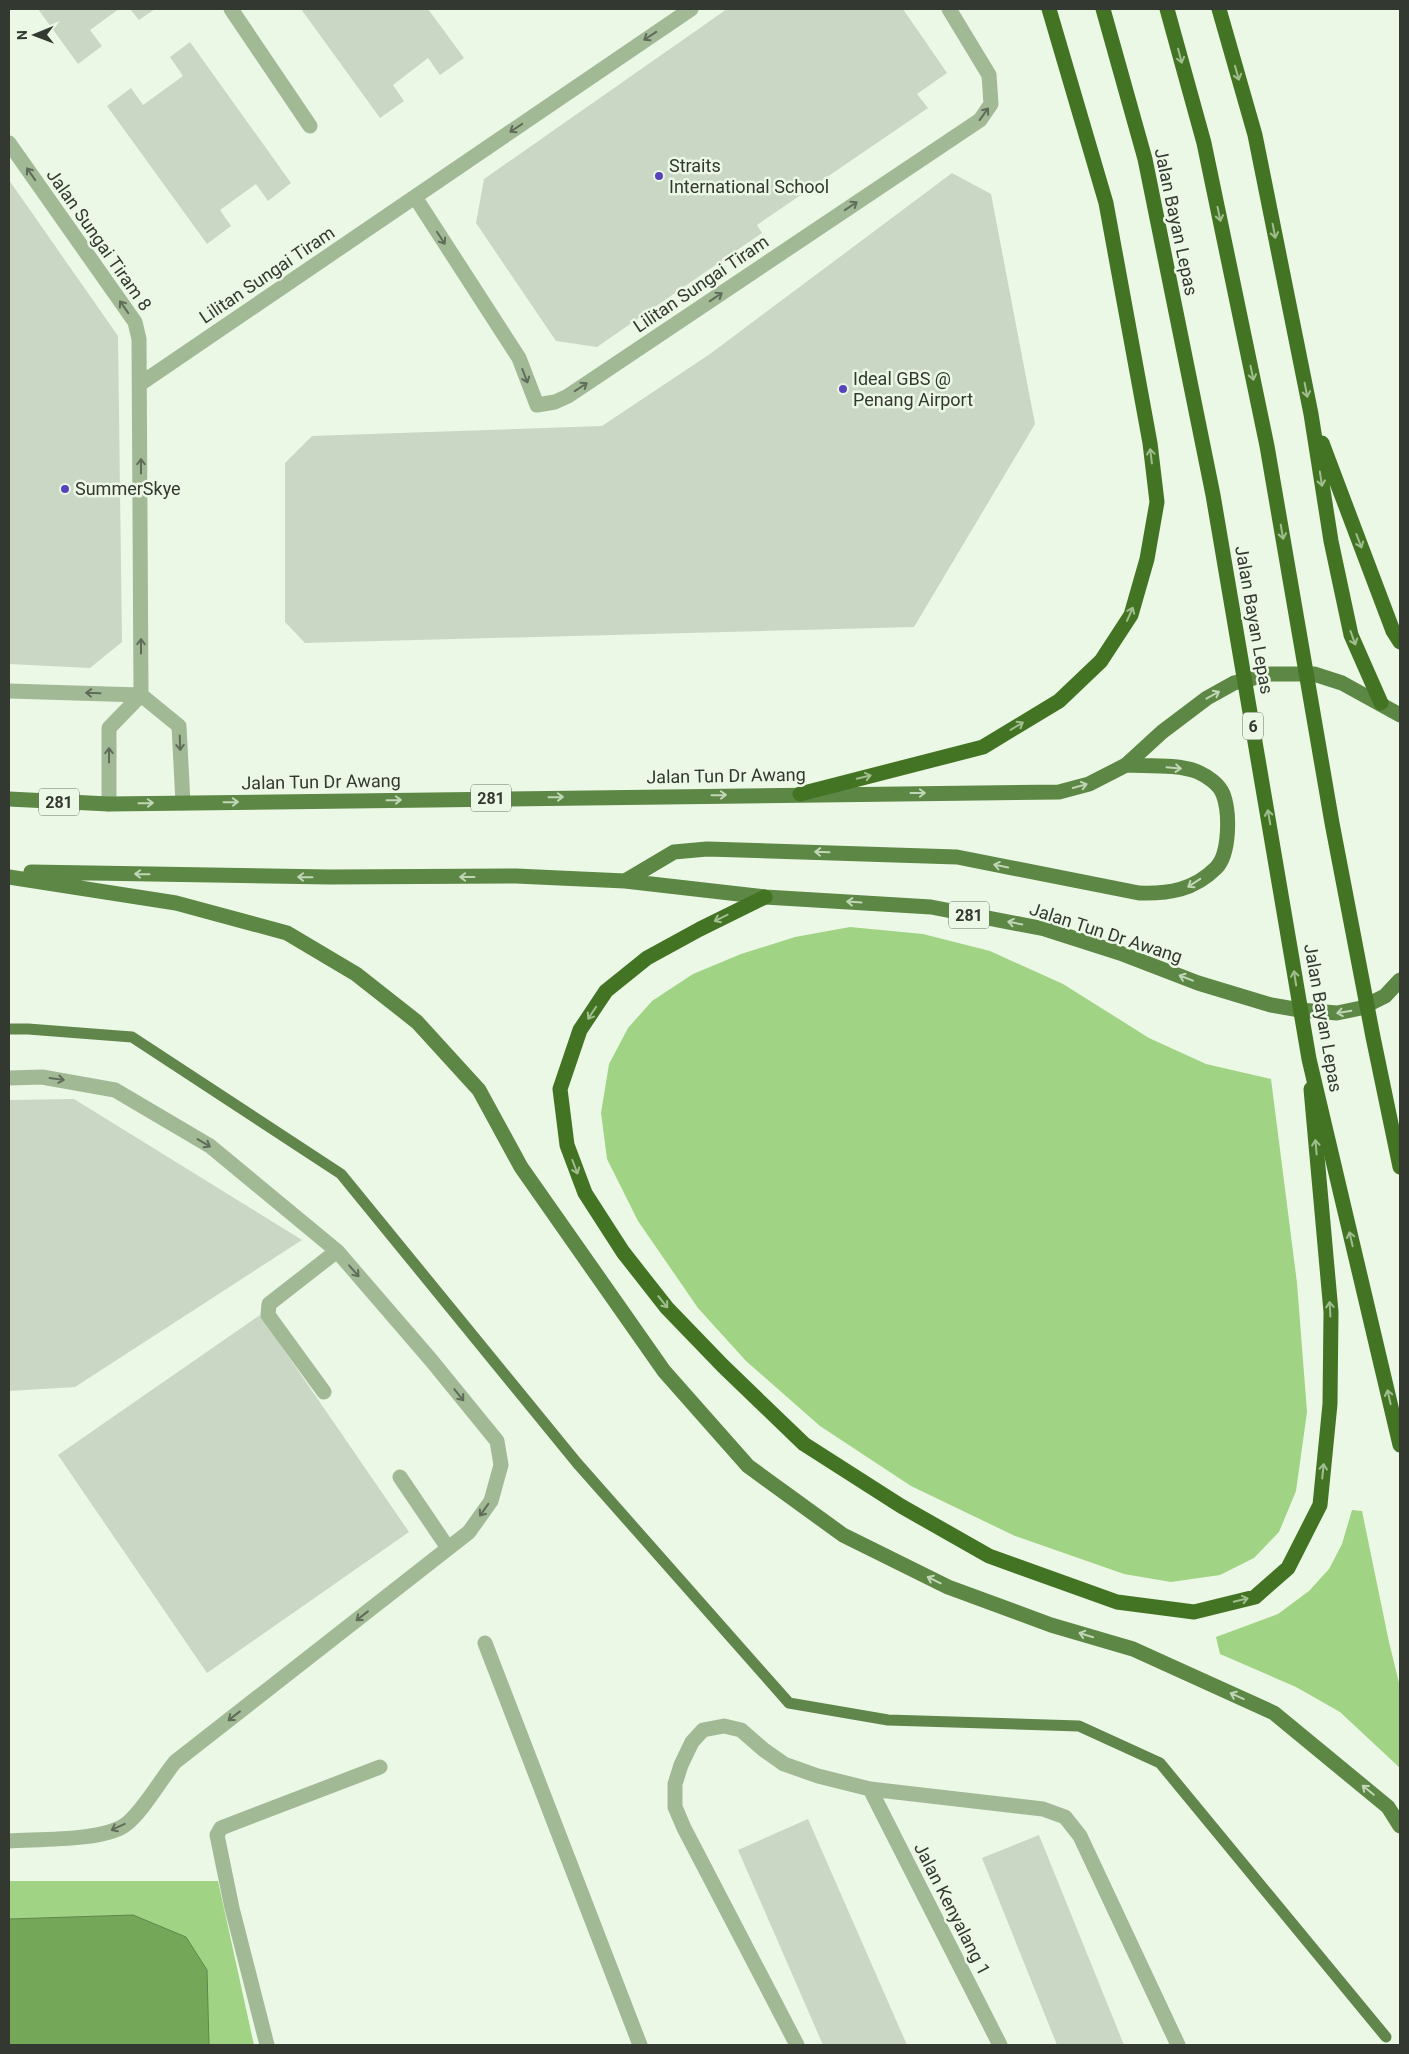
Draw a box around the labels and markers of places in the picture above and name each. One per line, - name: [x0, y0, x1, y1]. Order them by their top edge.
- place label: Straits International School: [669, 155, 829, 197]
- marker: Straits International School: [653, 170, 665, 182]
- place label: Ideal GBS @ Penang Airport: [853, 368, 973, 410]
- marker: Ideal GBS @ Penang Airport: [837, 383, 849, 395]
- place label: SummerSkye: [75, 478, 181, 499]
- marker: SummerSkye: [59, 483, 71, 495]

